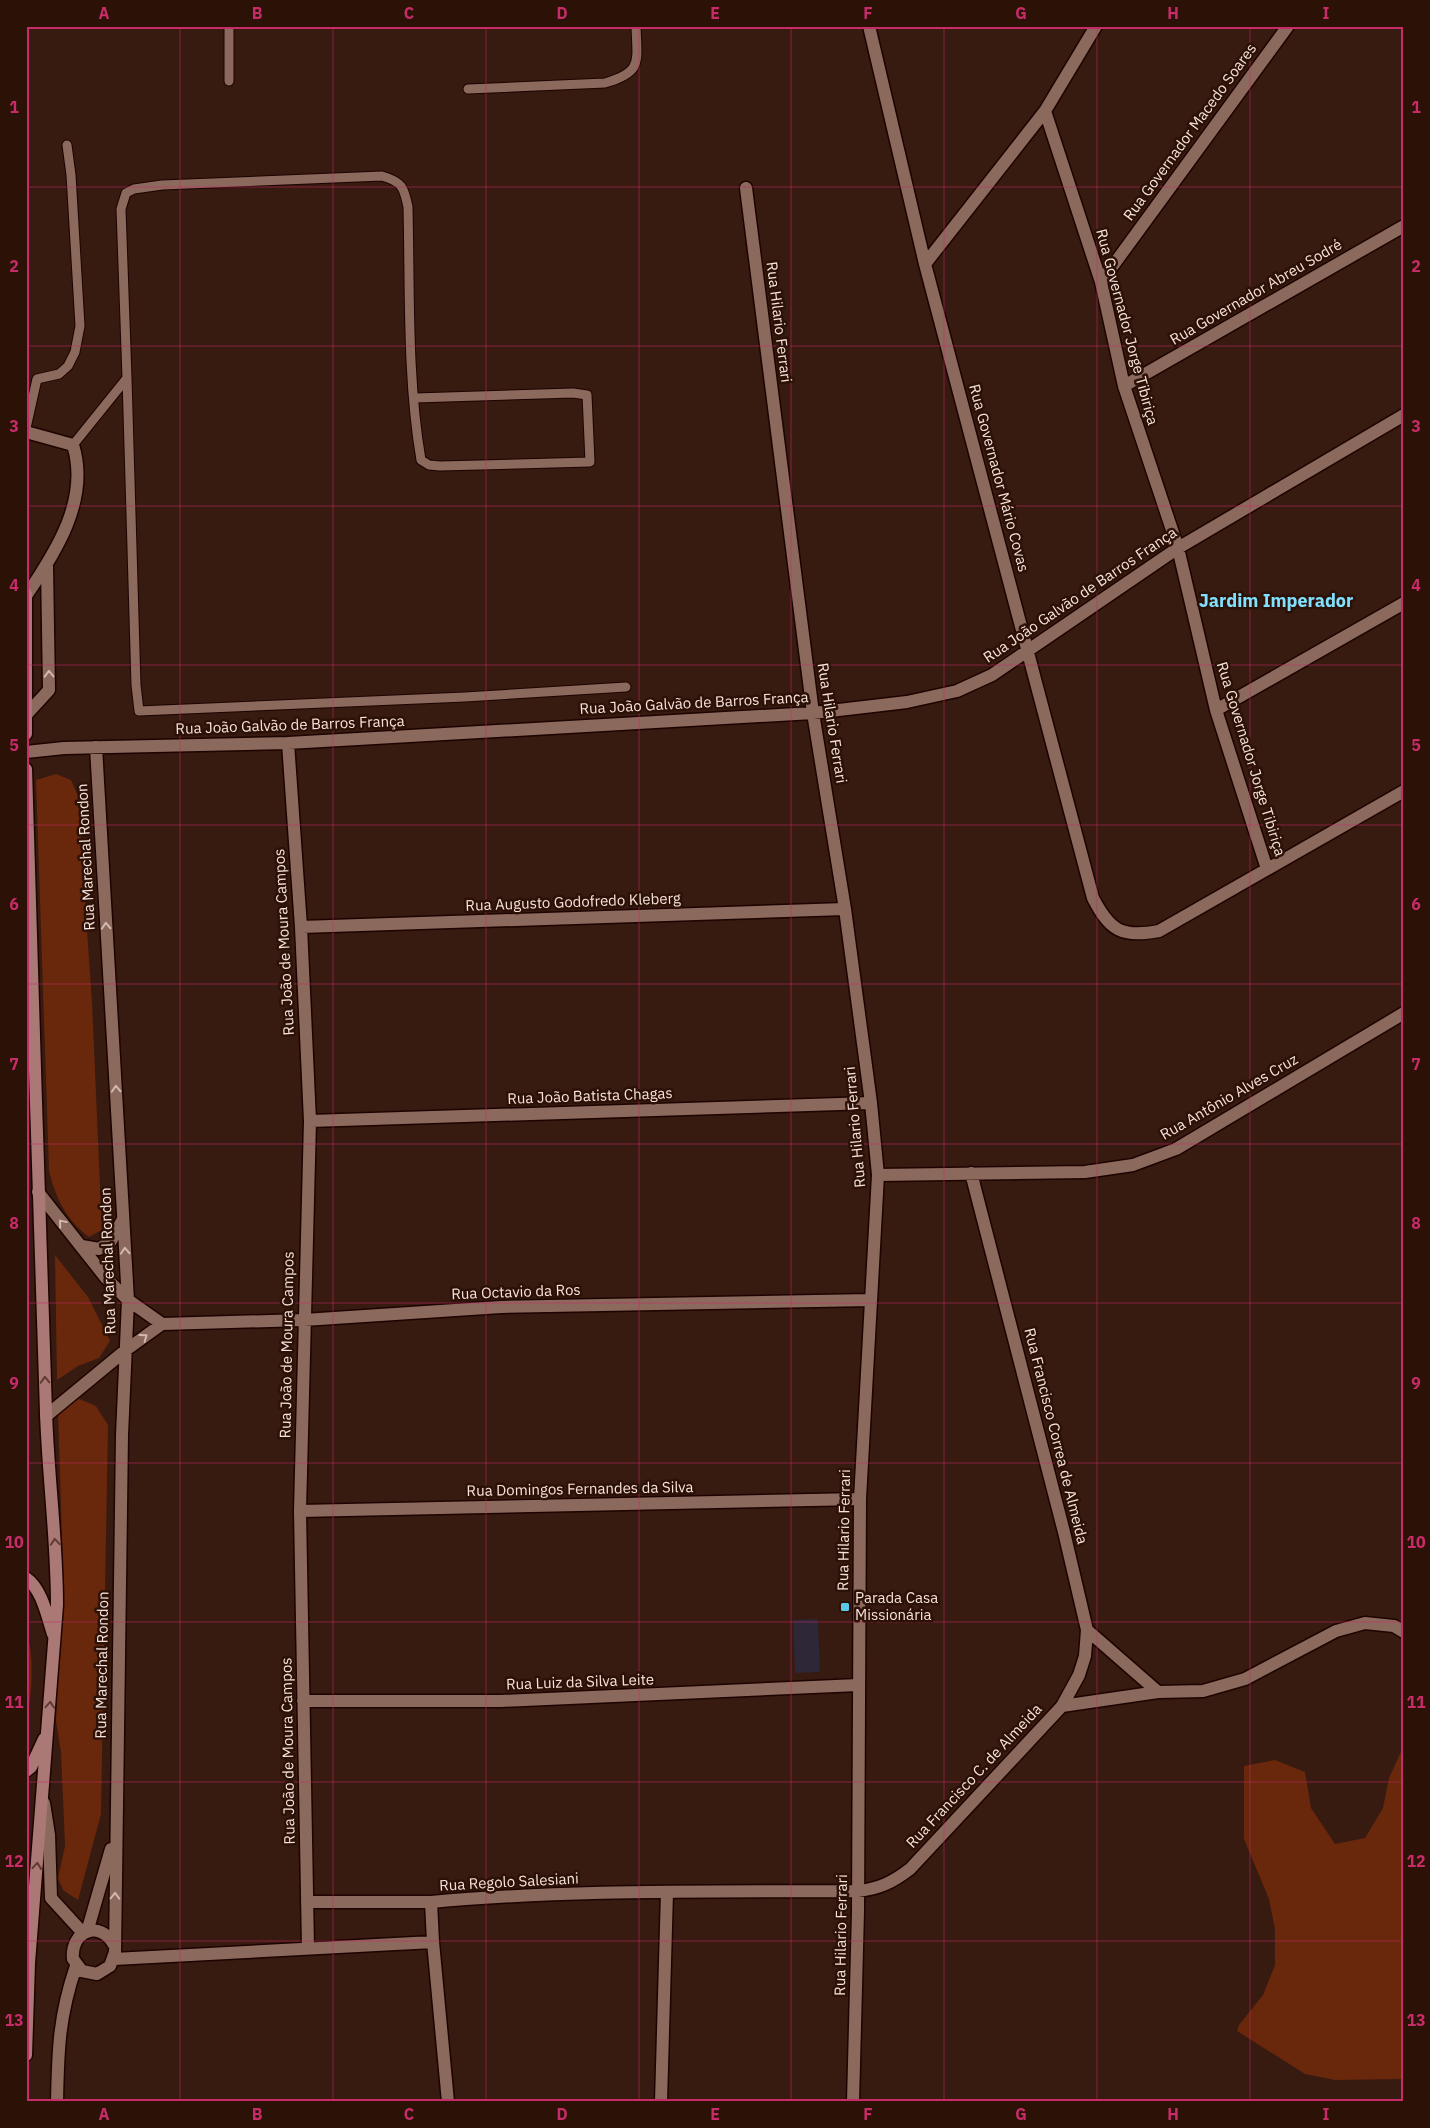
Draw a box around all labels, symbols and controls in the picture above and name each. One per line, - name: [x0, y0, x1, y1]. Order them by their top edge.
- text: A: [99, 3, 110, 23]
- text: B: [252, 3, 263, 23]
- text: C: [404, 3, 414, 23]
- text: D: [556, 3, 568, 23]
- text: E: [710, 3, 720, 23]
- text: F: [863, 3, 873, 23]
- text: G: [1015, 3, 1027, 23]
- text: H: [1167, 3, 1179, 23]
- text: I: [1323, 3, 1330, 23]
- street label: Rua Governador Macedo Soares: [1119, 39, 1260, 224]
- text: 1: [9, 97, 19, 117]
- text: 1: [1411, 97, 1421, 117]
- street label: Rua Governador Jorge Tibiriça: [1092, 227, 1163, 427]
- street label: Rua Governador Abreu Sodré: [1166, 234, 1345, 349]
- text: 2: [9, 256, 19, 276]
- text: 2: [1411, 256, 1421, 276]
- street label: Rua Hilario Ferrari: [763, 260, 796, 384]
- street label: Rua Governador Mário Covas: [965, 382, 1034, 574]
- text: 3: [9, 416, 19, 436]
- text: 3: [1411, 416, 1421, 436]
- street label: Rua João Galvão de Barros França: [979, 523, 1180, 667]
- text: 4: [9, 575, 19, 595]
- text: 4: [1411, 575, 1421, 595]
- district label: Jardim Imperador: [1199, 589, 1353, 612]
- street label: Rua Governador Jorge Tibiriça: [1213, 659, 1290, 858]
- street label: Rua Hilario Ferrari: [814, 661, 851, 785]
- one-way arrow: [44, 670, 54, 678]
- street label: Rua João Galvão de Barros França: [579, 687, 809, 718]
- street label: Rua João Galvão de Barros França: [175, 711, 405, 738]
- text: 5: [9, 735, 19, 755]
- text: 5: [1411, 735, 1421, 755]
- street label: Rua Marechal Rondon: [72, 783, 99, 931]
- street label: Rua João de Moura Campos: [269, 848, 298, 1036]
- street label: Rua Augusto Godofredo Kleberg: [465, 888, 681, 915]
- text: 6: [9, 894, 19, 914]
- text: 6: [1411, 894, 1421, 914]
- one-way arrow: [101, 922, 112, 930]
- street label: Rua Antônio Alves Cruz: [1157, 1049, 1301, 1144]
- text: 7: [9, 1054, 19, 1074]
- text: 7: [1411, 1054, 1421, 1074]
- street label: Rua Hilario Ferrari: [840, 1066, 869, 1189]
- street label: Rua João Batista Chagas: [507, 1083, 673, 1108]
- one-way arrow: [110, 1084, 121, 1092]
- street label: Rua Marechal Rondon: [95, 1187, 120, 1335]
- text: 8: [9, 1213, 19, 1233]
- text: 8: [1411, 1213, 1421, 1233]
- one-way arrow: [59, 1220, 68, 1229]
- one-way arrow: [120, 1247, 131, 1255]
- street label: Rua João de Moura Campos: [275, 1251, 298, 1439]
- street label: Rua Octavio da Ros: [451, 1280, 581, 1303]
- street label: Rua Francisco Correa de Almeida: [1020, 1326, 1093, 1546]
- one-way arrow: [138, 1334, 148, 1343]
- text: 9: [9, 1373, 19, 1393]
- text: 9: [1411, 1373, 1421, 1393]
- one-way arrow: [40, 1376, 51, 1384]
- street label: Rua Hilario Ferrari: [833, 1469, 854, 1591]
- street label: Rua Domingos Fernandes da Silva: [466, 1477, 694, 1500]
- text: 10: [4, 1532, 24, 1552]
- text: 10: [1406, 1532, 1426, 1552]
- one-way arrow: [50, 1538, 61, 1546]
- place label: Parada Casa Missionária: [855, 1588, 938, 1624]
- street label: Rua Marechal Rondon: [91, 1591, 112, 1739]
- marker: Parada Casa Missionária: [839, 1601, 851, 1613]
- street label: Rua João de Moura Campos: [276, 1657, 299, 1845]
- street label: Rua Luiz da Silva Leite: [506, 1669, 654, 1694]
- text: 11: [4, 1692, 24, 1712]
- text: 11: [1406, 1692, 1426, 1712]
- street label: Rua Francisco C. de Almeida: [902, 1699, 1046, 1852]
- one-way arrow: [45, 1700, 56, 1708]
- text: 12: [4, 1851, 24, 1871]
- text: 12: [1406, 1851, 1426, 1871]
- one-way arrow: [31, 1862, 42, 1870]
- street label: Rua Regolo Salesiani: [439, 1868, 579, 1895]
- street label: Rua Hilario Ferrari: [830, 1874, 851, 1996]
- one-way arrow: [109, 1892, 120, 1900]
- text: 13: [4, 2010, 24, 2030]
- text: 13: [1406, 2010, 1426, 2030]
- text: A: [99, 2104, 110, 2124]
- text: B: [252, 2104, 263, 2124]
- text: C: [404, 2104, 414, 2124]
- text: D: [556, 2104, 568, 2124]
- text: E: [710, 2104, 720, 2124]
- text: F: [863, 2104, 873, 2124]
- text: G: [1015, 2104, 1027, 2124]
- text: H: [1167, 2104, 1179, 2124]
- text: I: [1323, 2104, 1330, 2124]

